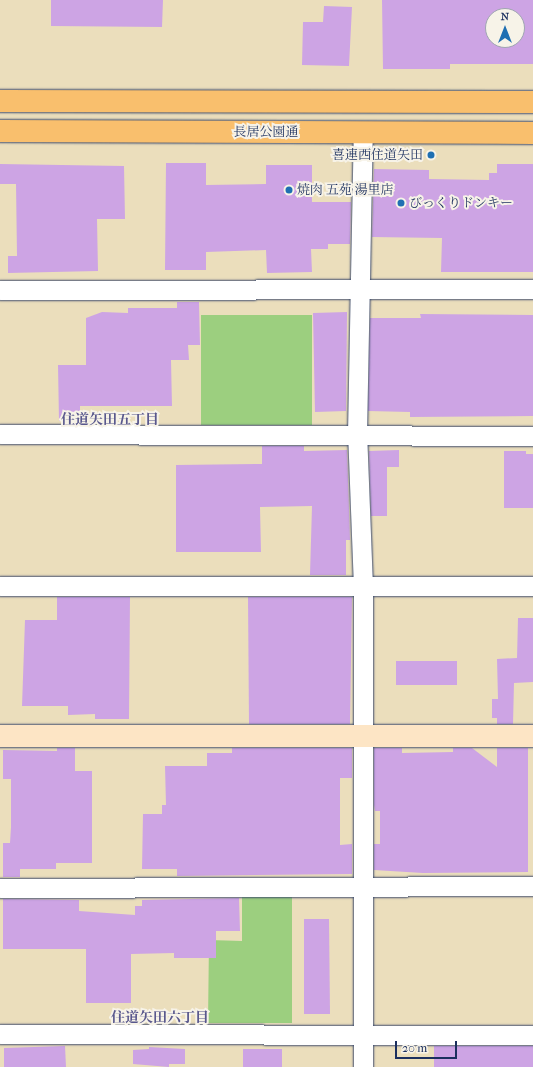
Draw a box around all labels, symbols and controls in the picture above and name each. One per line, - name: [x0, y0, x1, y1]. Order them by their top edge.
- north arrow: [485, 8, 525, 48]
- text: N: [501, 10, 509, 23]
- street label: 長居公園通: [234, 124, 298, 140]
- place label: 喜連西住道矢田: [332, 147, 423, 163]
- marker: 喜連西住道矢田: [426, 150, 436, 160]
- place label: 焼肉 五苑 湯里店: [297, 182, 394, 198]
- marker: 焼肉 五苑 湯里店: [284, 185, 294, 195]
- place label: びっくりドンキー: [409, 195, 513, 211]
- marker: びっくりドンキー: [396, 198, 406, 208]
- district label: 住道矢田五丁目: [61, 412, 159, 428]
- district label: 住道矢田六丁目: [111, 1010, 209, 1026]
- scale bar: [397, 1033, 459, 1059]
- text: 20 m: [402, 1041, 427, 1055]

